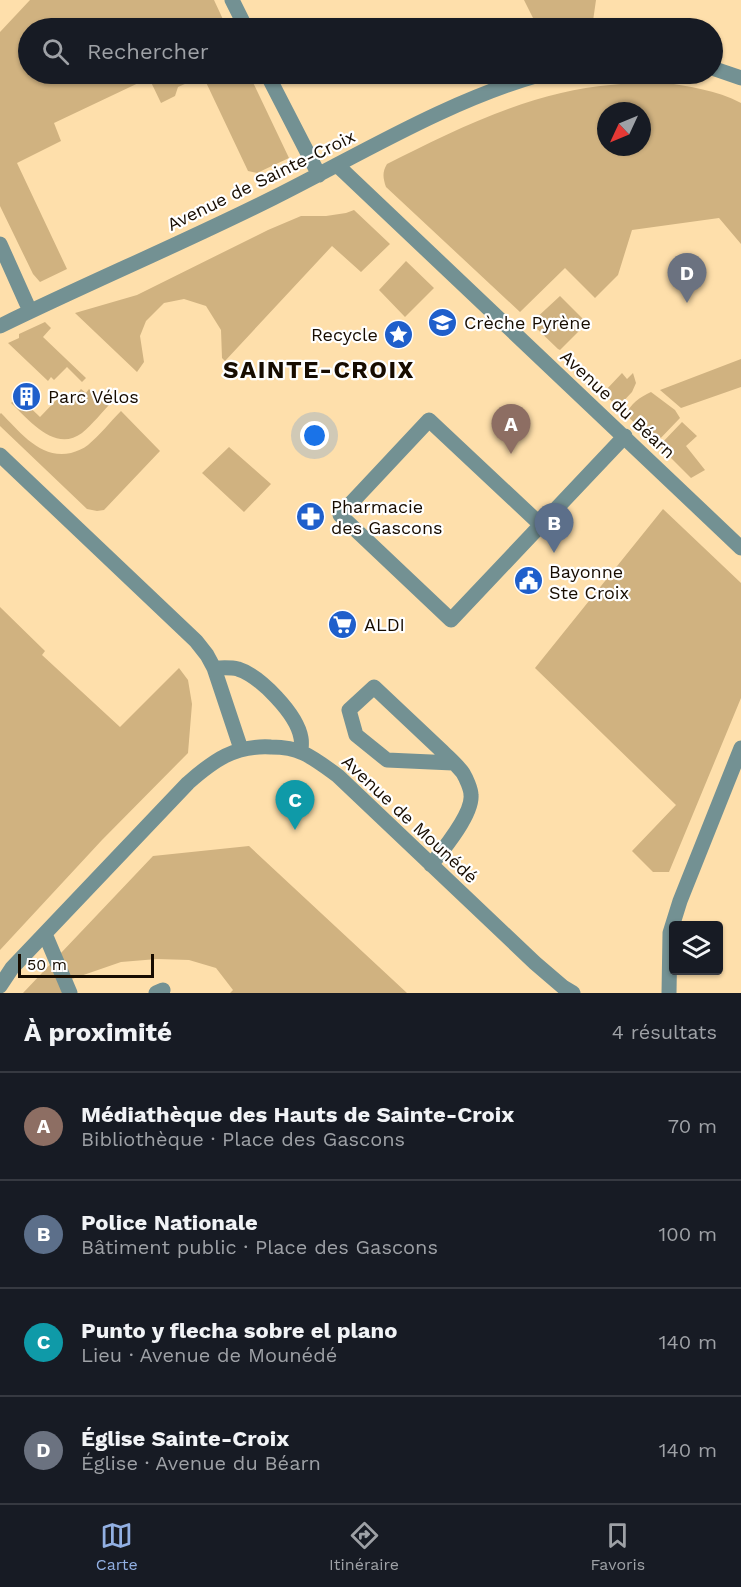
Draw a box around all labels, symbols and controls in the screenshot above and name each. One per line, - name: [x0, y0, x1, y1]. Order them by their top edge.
- search box: [18, 18, 723, 84]
- icon: search: [39, 35, 72, 68]
- text: Rechercher: [87, 39, 209, 64]
- north arrow: [597, 102, 651, 156]
- street label: Avenue de Sainte-Croix: [164, 125, 358, 235]
- pin: D: [668, 254, 706, 303]
- school or university icon: Crèche Pyrène: [427, 306, 459, 338]
- place label: Crèche Pyrène: [464, 312, 591, 333]
- place icon: Recycle: [383, 318, 415, 350]
- place label: Recycle: [311, 324, 378, 345]
- street label: Avenue du Béarn: [556, 345, 680, 463]
- district label: SAINTE-CROIX: [223, 356, 415, 384]
- building icon: Parc Vélos: [11, 380, 43, 412]
- place label: Parc Vélos: [48, 386, 139, 407]
- pin: A: [492, 404, 530, 454]
- your location: [300, 421, 329, 450]
- place label: Pharmacie des Gascons: [331, 496, 443, 538]
- pharmacy icon: Pharmacie des Gascons: [294, 500, 326, 532]
- pin: B: [534, 504, 574, 553]
- place label: Bayonne Ste Croix: [549, 561, 629, 603]
- public building icon: Bayonne Ste Croix: [512, 565, 544, 597]
- supermarket icon: ALDI: [327, 608, 359, 640]
- place label: ALDI: [364, 614, 405, 635]
- street label: Avenue de Mounédé: [338, 751, 482, 887]
- pin: C: [276, 780, 314, 830]
- map controls: [669, 921, 723, 975]
- button: layers: [669, 921, 723, 975]
- scale bar: [18, 951, 154, 978]
- text: 50 m: [27, 955, 67, 974]
- text: À proximité: [24, 1017, 172, 1047]
- text: 4 résultats: [612, 1020, 717, 1044]
- text: Médiathèque des Hauts de Sainte-Croix: [81, 1102, 514, 1127]
- text: A: [37, 1114, 50, 1138]
- text: 70 m: [668, 1114, 717, 1138]
- text: Bibliothèque · Place des Gascons: [81, 1127, 405, 1151]
- text: Police Nationale: [81, 1210, 258, 1235]
- text: B: [37, 1222, 50, 1246]
- text: 100 m: [658, 1222, 717, 1246]
- text: Bâtiment public · Place des Gascons: [81, 1235, 438, 1259]
- text: Punto y flecha sobre el plano: [81, 1318, 397, 1343]
- text: C: [37, 1330, 50, 1354]
- text: 140 m: [659, 1330, 717, 1354]
- text: Lieu · Avenue de Mounédé: [81, 1343, 337, 1367]
- text: Église Sainte-Croix: [81, 1426, 289, 1451]
- text: D: [36, 1438, 51, 1462]
- text: 140 m: [659, 1438, 717, 1462]
- text: Église · Avenue du Béarn: [81, 1451, 321, 1475]
- tab: Carte: [96, 1519, 138, 1574]
- tab: Itinéraire: [329, 1519, 399, 1574]
- tab: Favoris: [590, 1519, 645, 1574]

